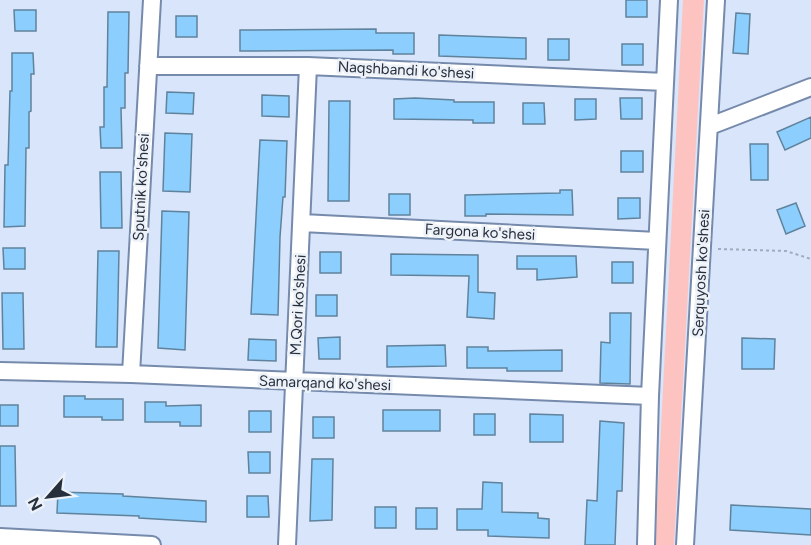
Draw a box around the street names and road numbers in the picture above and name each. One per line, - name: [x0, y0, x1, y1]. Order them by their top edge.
- street label: Naqshbandi ko'shesi: [337, 57, 475, 83]
- street label: Sputnik ko'shesi: [129, 133, 153, 241]
- street label: Serquyosh ko'shesi: [689, 209, 713, 337]
- street label: Fargona ko'shesi: [424, 220, 536, 244]
- street label: M.Qori ko'shesi: [286, 254, 310, 356]
- street label: Samarqand ko'shesi: [259, 372, 391, 394]

